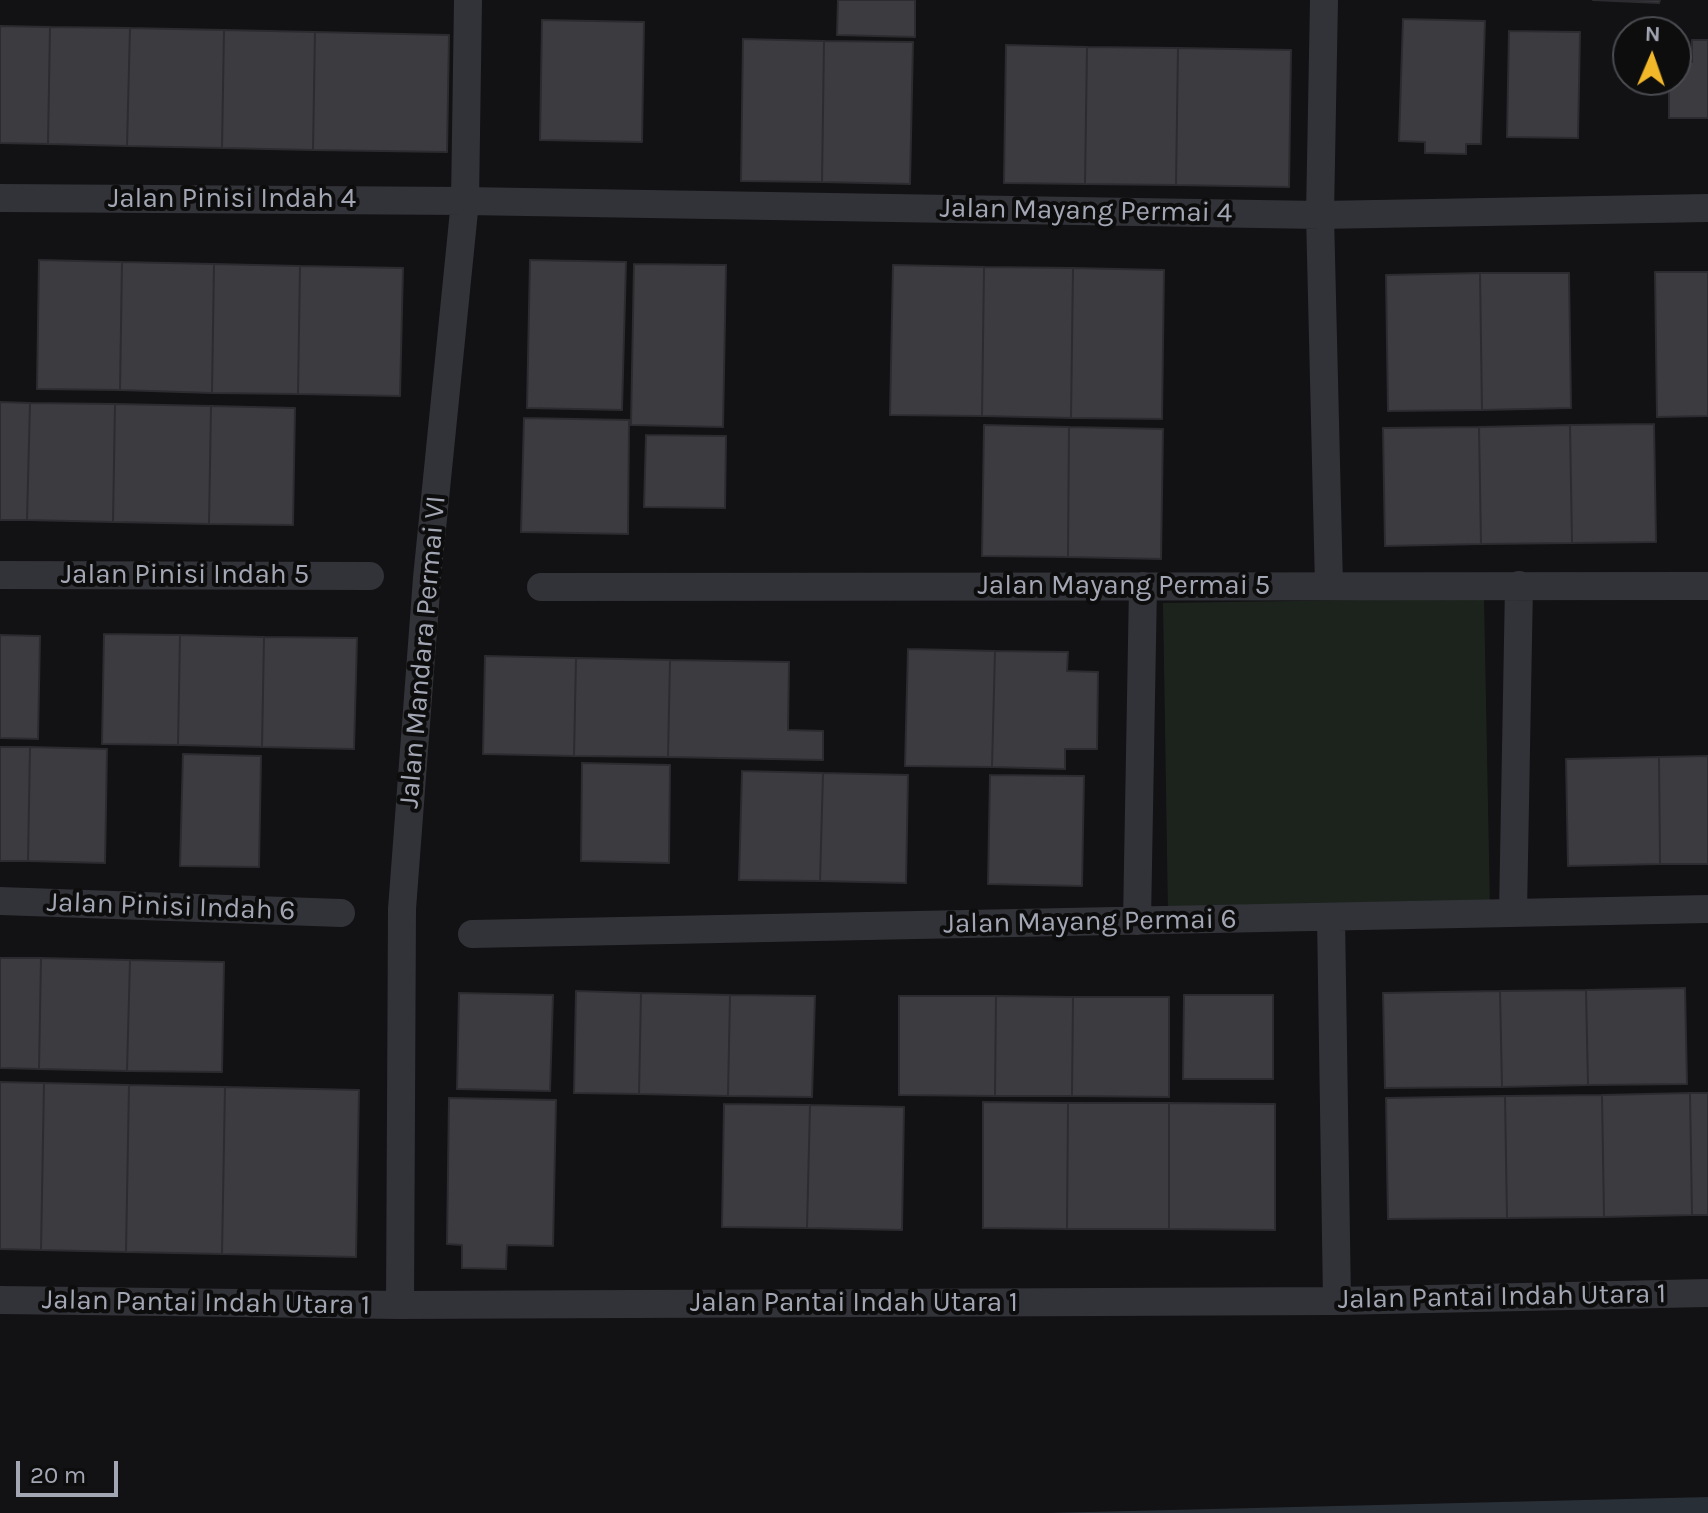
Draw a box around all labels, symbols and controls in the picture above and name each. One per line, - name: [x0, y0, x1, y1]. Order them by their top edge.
- north arrow: [1612, 16, 1692, 96]
- text: N: [1644, 21, 1661, 47]
- street label: Jalan Pinisi Indah 4: [108, 182, 356, 216]
- street label: Jalan Mayang Permai 4: [939, 192, 1233, 230]
- street label: Jalan Mandara Permai VI: [393, 494, 453, 810]
- street label: Jalan Pinisi Indah 5: [61, 558, 309, 592]
- street label: Jalan Mayang Permai 5: [978, 569, 1270, 603]
- street label: Jalan Pinisi Indah 6: [46, 886, 296, 928]
- street label: Jalan Mayang Permai 6: [943, 903, 1237, 941]
- street label: Jalan Pantai Indah Utara 1: [1338, 1277, 1666, 1317]
- street label: Jalan Pantai Indah Utara 1: [42, 1283, 370, 1323]
- street label: Jalan Pantai Indah Utara 1: [690, 1286, 1018, 1320]
- scale bar: [20, 1445, 122, 1495]
- text: 20 m: [30, 1461, 86, 1489]

